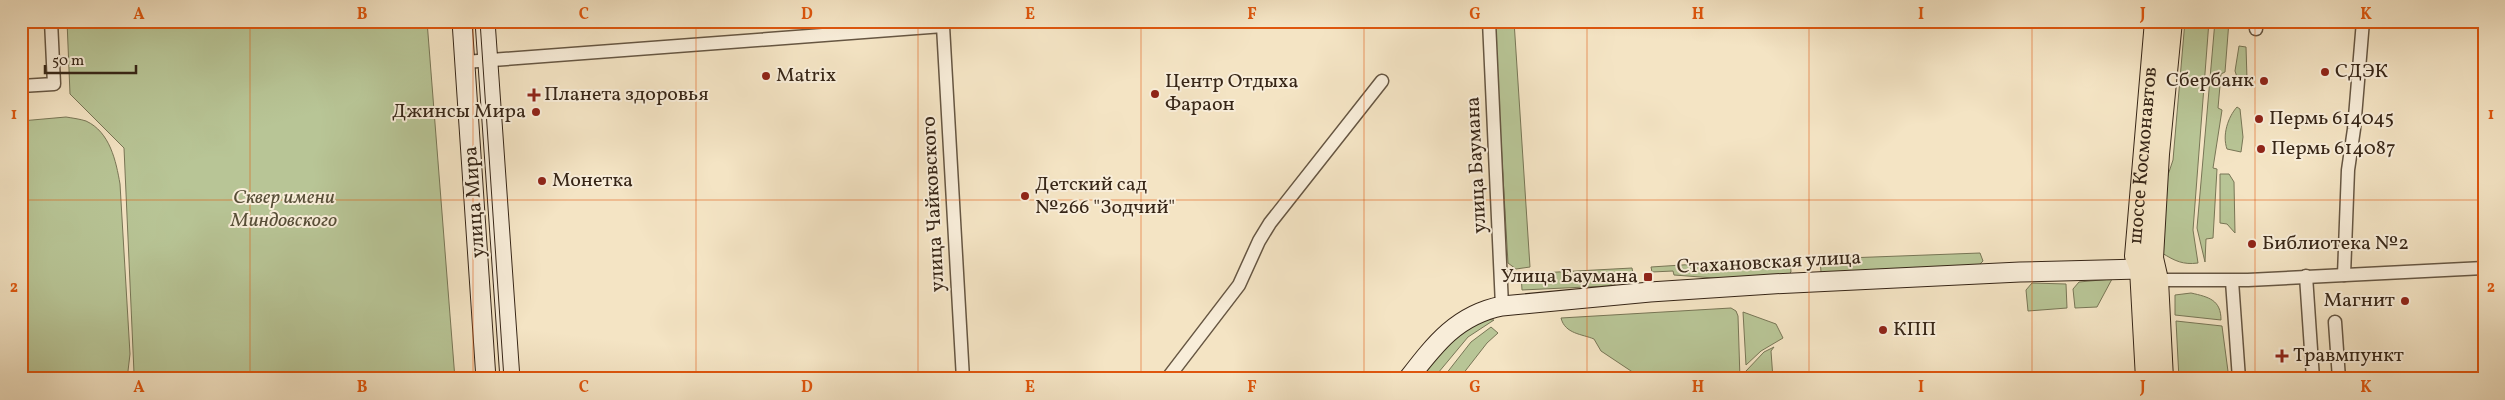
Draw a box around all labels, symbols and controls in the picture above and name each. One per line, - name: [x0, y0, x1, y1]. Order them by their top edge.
- text: A: [133, 4, 145, 26]
- text: B: [357, 4, 368, 26]
- text: C: [579, 4, 589, 26]
- text: D: [801, 4, 813, 26]
- text: E: [1025, 4, 1035, 26]
- text: F: [1247, 4, 1257, 26]
- text: G: [1469, 4, 1481, 26]
- text: H: [1692, 4, 1704, 26]
- text: I: [1918, 4, 1924, 26]
- text: J: [2139, 4, 2146, 26]
- text: K: [2360, 4, 2372, 26]
- scale bar: [45, 42, 136, 74]
- text: 50 m: [52, 51, 84, 72]
- place label: СДЭК: [2335, 58, 2388, 86]
- place label: Matrix: [776, 62, 836, 90]
- street label: шоссе Космонавтов: [2122, 66, 2165, 245]
- marker: СДЭК: [2319, 66, 2331, 78]
- place label: Сбербанк: [2166, 67, 2254, 95]
- place label: Центр Отдыха Фараон: [1165, 68, 1298, 119]
- marker: Matrix: [760, 70, 772, 82]
- marker: Сбербанк: [2258, 75, 2270, 87]
- place label: Планета здоровья: [544, 81, 709, 109]
- marker: Центр Отдыха Фараон: [1149, 88, 1161, 100]
- marker: Планета здоровья: [528, 89, 540, 101]
- street label: улица Баумана: [1459, 96, 1495, 234]
- place label: Джинсы Мира: [392, 98, 526, 126]
- text: 1: [11, 104, 17, 126]
- text: 1: [2488, 104, 2494, 126]
- place label: Пермь 614045: [2269, 105, 2394, 133]
- marker: Джинсы Мира: [530, 106, 542, 118]
- marker: Пермь 614045: [2253, 113, 2265, 125]
- street label: улица Чайковского: [915, 115, 953, 293]
- place label: Пермь 614087: [2271, 135, 2396, 163]
- marker: Пермь 614087: [2255, 143, 2267, 155]
- street label: улица Мира: [457, 145, 493, 259]
- place label: Монетка: [552, 167, 633, 195]
- place label: Детский сад №266 "Зодчий": [1035, 171, 1175, 222]
- marker: Монетка: [536, 175, 548, 187]
- park label: Сквер имени Миндовского: [230, 184, 337, 235]
- marker: Детский сад №266 "Зодчий": [1019, 190, 1031, 202]
- place label: Библиотека №2: [2262, 230, 2409, 258]
- marker: Библиотека №2: [2246, 238, 2258, 250]
- street label: Стахановская улица: [1676, 244, 1862, 282]
- place label: Улица Баумана: [1501, 263, 1638, 291]
- marker: Улица Баумана: [1642, 271, 1654, 283]
- text: 2: [10, 277, 18, 299]
- text: 2: [2487, 277, 2495, 299]
- place label: Магнит: [2323, 287, 2395, 315]
- marker: Магнит: [2399, 295, 2411, 307]
- place label: КПП: [1893, 316, 1936, 344]
- marker: КПП: [1877, 324, 1889, 336]
- place label: Травмпункт: [2293, 342, 2404, 370]
- marker: Травмпункт: [2275, 349, 2289, 363]
- text: A: [133, 377, 145, 399]
- text: B: [357, 377, 368, 399]
- text: C: [579, 377, 589, 399]
- text: D: [801, 377, 813, 399]
- text: E: [1025, 377, 1035, 399]
- text: F: [1247, 377, 1257, 399]
- text: G: [1469, 377, 1481, 399]
- text: H: [1692, 377, 1704, 399]
- text: I: [1918, 377, 1924, 399]
- text: J: [2139, 377, 2146, 399]
- text: K: [2360, 377, 2372, 399]

